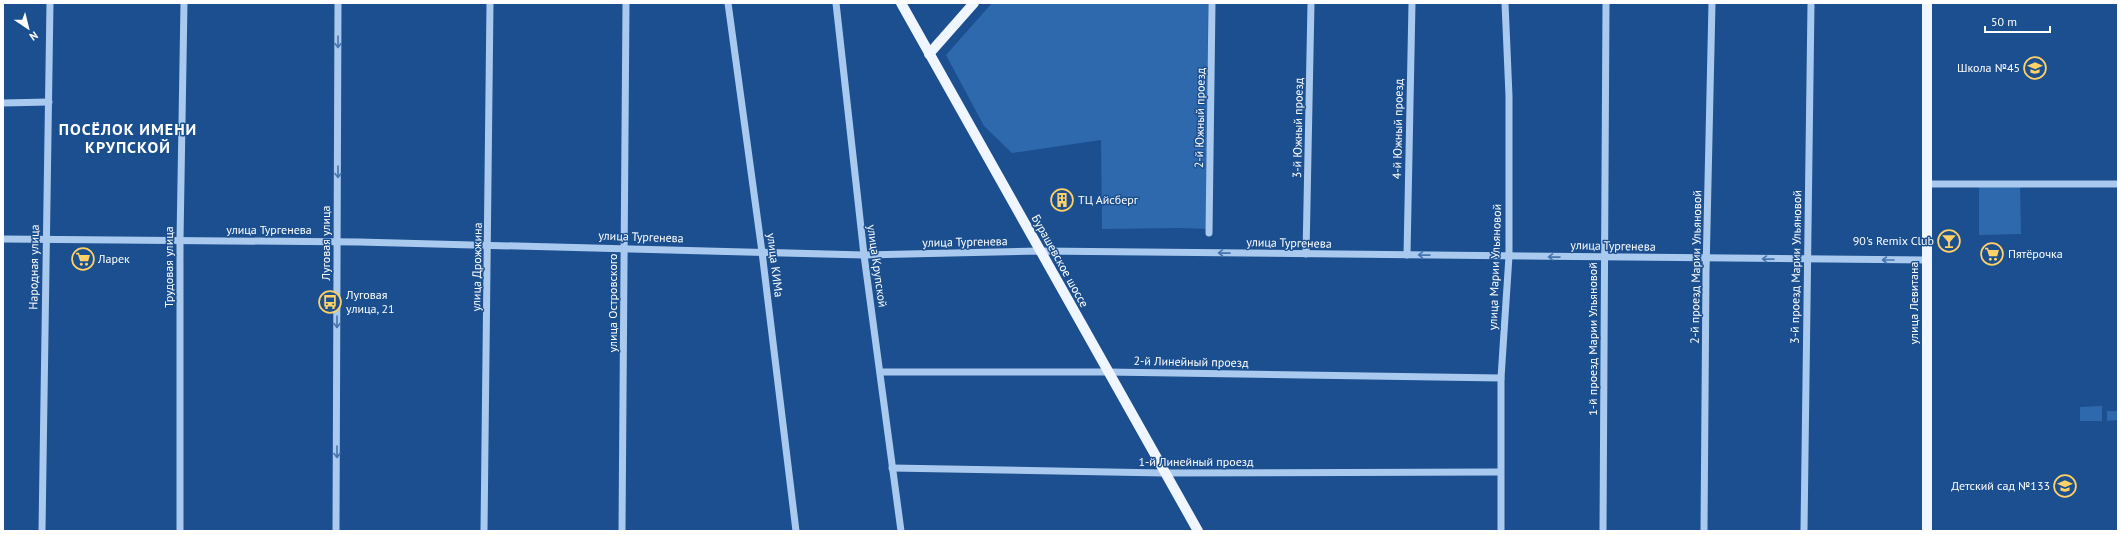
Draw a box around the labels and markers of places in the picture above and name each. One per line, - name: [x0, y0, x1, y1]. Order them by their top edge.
- school or university icon: Школа №45: [2022, 55, 2048, 81]
- place label: Школа №45: [1957, 60, 2020, 75]
- building icon: ТЦ Айсберг: [1049, 187, 1075, 213]
- place label: ТЦ Айсберг: [1078, 192, 1139, 207]
- bar icon: 90's Remix Club: [1936, 228, 1962, 254]
- place label: 90's Remix Club: [1853, 233, 1934, 248]
- supermarket icon: Пятёрочка: [1979, 241, 2005, 267]
- supermarket icon: Ларек: [70, 246, 96, 272]
- place label: Пятёрочка: [2008, 246, 2063, 261]
- place label: Ларек: [97, 251, 130, 266]
- place label: Луговая улица, 21: [345, 287, 395, 316]
- bus stop icon: Луговая улица, 21: [317, 289, 343, 315]
- school or university icon: Детский сад №133: [2052, 473, 2078, 499]
- place label: Детский сад №133: [1951, 478, 2050, 493]

